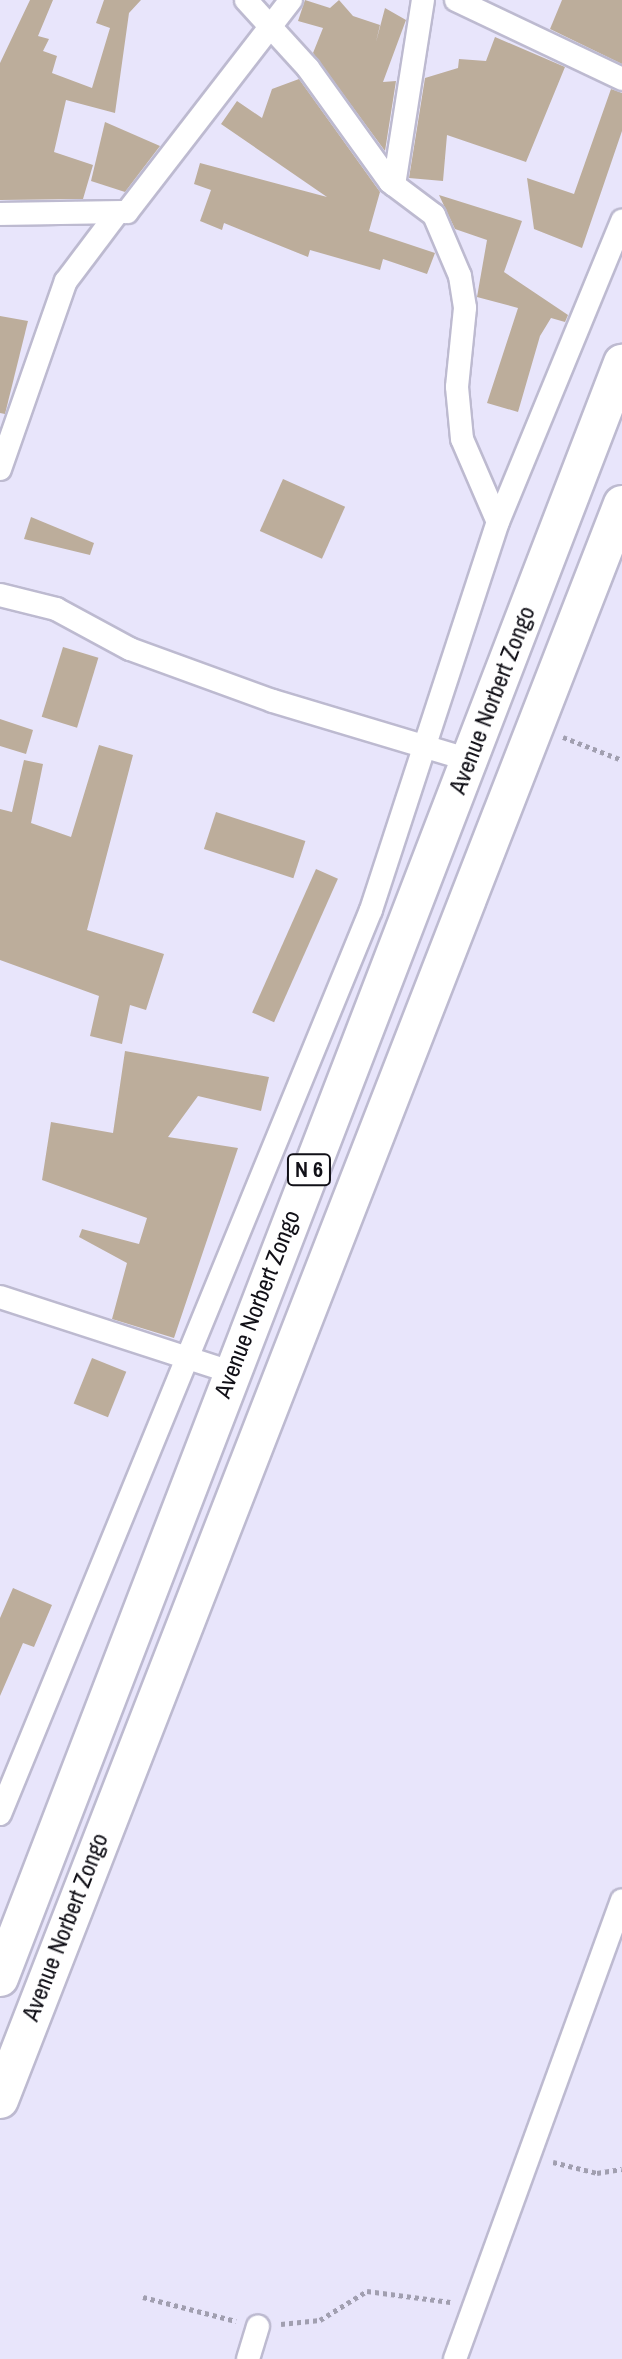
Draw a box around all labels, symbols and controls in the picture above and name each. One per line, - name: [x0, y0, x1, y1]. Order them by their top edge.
- street label: Avenue Norbert Zongo: [443, 602, 541, 798]
- road number: N 6: [285, 1152, 333, 1188]
- street label: Avenue Norbert Zongo: [208, 1206, 306, 1402]
- street label: Avenue Norbert Zongo: [16, 1829, 114, 2025]

